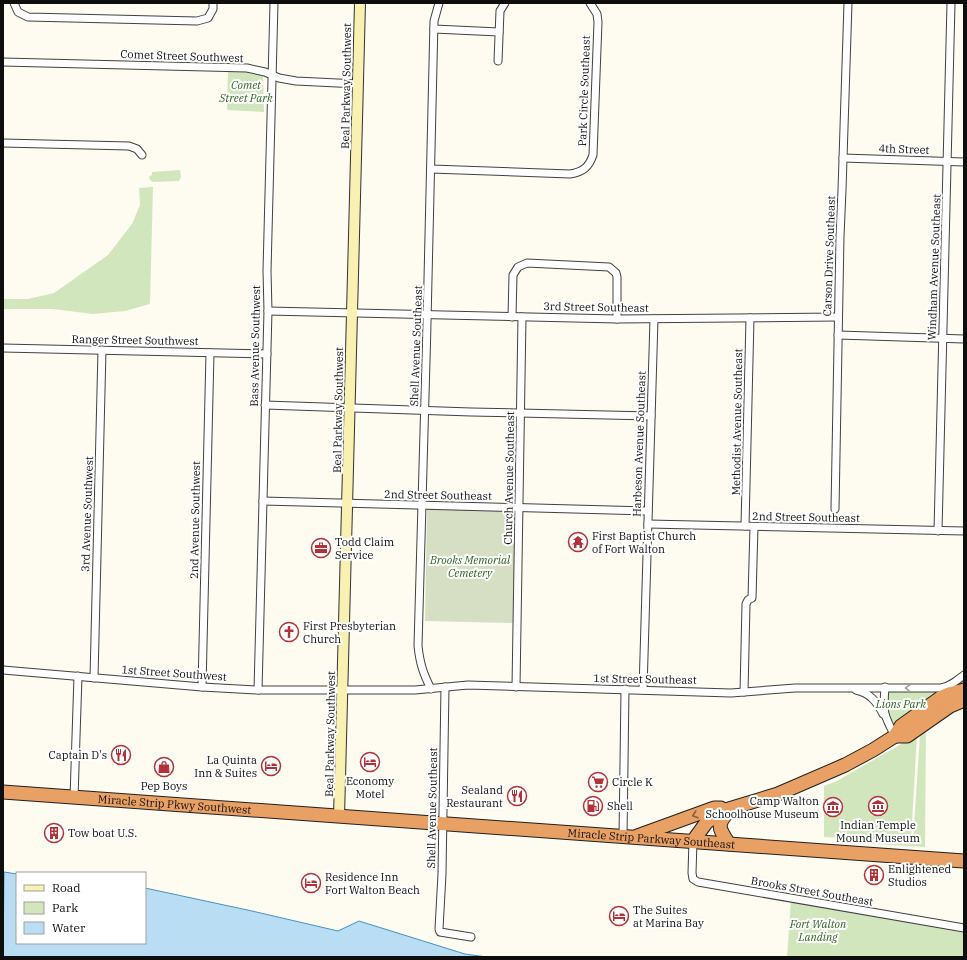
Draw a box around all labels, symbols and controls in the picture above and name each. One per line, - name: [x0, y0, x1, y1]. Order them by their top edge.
- street label: Beal Parkway Southwest: [338, 23, 354, 149]
- street label: Park Circle Southeast: [575, 35, 593, 147]
- street label: Comet Street Southwest: [120, 47, 244, 65]
- park label: Comet Street Park: [218, 78, 273, 105]
- street label: 4th Street: [878, 141, 930, 157]
- street label: Windham Avenue Southeast: [924, 194, 944, 340]
- street label: Carson Drive Southeast: [820, 195, 838, 317]
- street label: Bass Avenue Southwest: [247, 285, 263, 407]
- street label: Shell Avenue Southeast: [407, 285, 425, 407]
- street label: 3rd Street Southeast: [543, 299, 649, 315]
- street label: Ranger Street Southwest: [71, 332, 199, 348]
- street label: Beal Parkway Southwest: [330, 347, 346, 473]
- street label: Methodist Avenue Southeast: [729, 348, 745, 496]
- street label: Harbeson Avenue Southeast: [629, 371, 649, 517]
- street label: Church Avenue Southeast: [501, 411, 517, 545]
- street label: 3rd Avenue Southwest: [78, 456, 96, 572]
- street label: 2nd Avenue Southwest: [187, 461, 203, 579]
- street label: 2nd Street Southeast: [384, 487, 492, 503]
- street label: 2nd Street Southeast: [752, 509, 860, 525]
- place label: First Baptist Church of Fort Walton: [592, 529, 696, 556]
- temple icon: First Baptist Church of Fort Walton: [567, 531, 589, 553]
- place label: Todd Claim Service: [335, 535, 395, 562]
- office icon: Todd Claim Service: [310, 537, 332, 559]
- park label: Brooks Memorial Cemetery: [429, 553, 511, 580]
- place label: First Presbyterian Church: [303, 619, 396, 646]
- church icon: First Presbyterian Church: [278, 621, 300, 643]
- street label: 1st Street Southwest: [121, 662, 227, 684]
- street label: Beal Parkway Southwest: [322, 671, 338, 797]
- street label: 1st Street Southeast: [593, 671, 697, 687]
- one-way arrow: [905, 683, 911, 692]
- park label: Lions Park: [875, 697, 926, 711]
- restaurant icon: Captain D's: [110, 744, 132, 766]
- street label: Shell Avenue Southeast: [424, 747, 440, 869]
- place label: Captain D's: [49, 748, 107, 762]
- hotel icon: Economy Motel: [359, 751, 381, 773]
- place label: La Quinta Inn & Suites: [194, 753, 257, 780]
- hotel icon: La Quinta Inn & Suites: [260, 755, 282, 777]
- shop icon: Pep Boys: [153, 756, 175, 778]
- supermarket icon: Circle K: [587, 771, 609, 793]
- place label: Economy Motel: [346, 774, 394, 801]
- place label: Circle K: [612, 775, 653, 789]
- place label: Pep Boys: [141, 779, 187, 793]
- place label: Sealand Restaurant: [446, 783, 503, 810]
- restaurant icon: Sealand Restaurant: [506, 785, 528, 807]
- street label: Miracle Strip Pkwy Southwest: [97, 792, 252, 817]
- place label: Camp Walton Schoolhouse Museum: [706, 794, 820, 821]
- fuel station icon: Shell: [582, 795, 604, 817]
- museum icon: Indian Temple Mound Museum: [867, 795, 889, 817]
- museum icon: Camp Walton Schoolhouse Museum: [822, 796, 844, 818]
- place label: Shell: [607, 799, 633, 813]
- one-way arrow: [691, 810, 698, 819]
- place label: Indian Temple Mound Museum: [836, 818, 920, 845]
- building icon: Tow boat U.S.: [43, 822, 65, 844]
- place label: Tow boat U.S.: [68, 826, 137, 840]
- street label: Miracle Strip Parkway Southeast: [567, 826, 736, 852]
- place label: Enlightened Studios: [888, 862, 952, 889]
- building icon: Enlightened Studios: [863, 864, 885, 886]
- place label: Residence Inn Fort Walton Beach: [325, 870, 420, 897]
- legend: [16, 872, 146, 944]
- hotel icon: Residence Inn Fort Walton Beach: [300, 872, 322, 894]
- street label: Brooks Street Southeast: [750, 873, 874, 909]
- text: Road: [52, 880, 81, 895]
- text: Park: [52, 900, 78, 915]
- place label: The Suites at Marina Bay: [633, 903, 704, 930]
- hotel icon: The Suites at Marina Bay: [608, 905, 630, 927]
- park label: Fort Walton Landing: [789, 917, 847, 944]
- text: Water: [52, 920, 86, 935]

